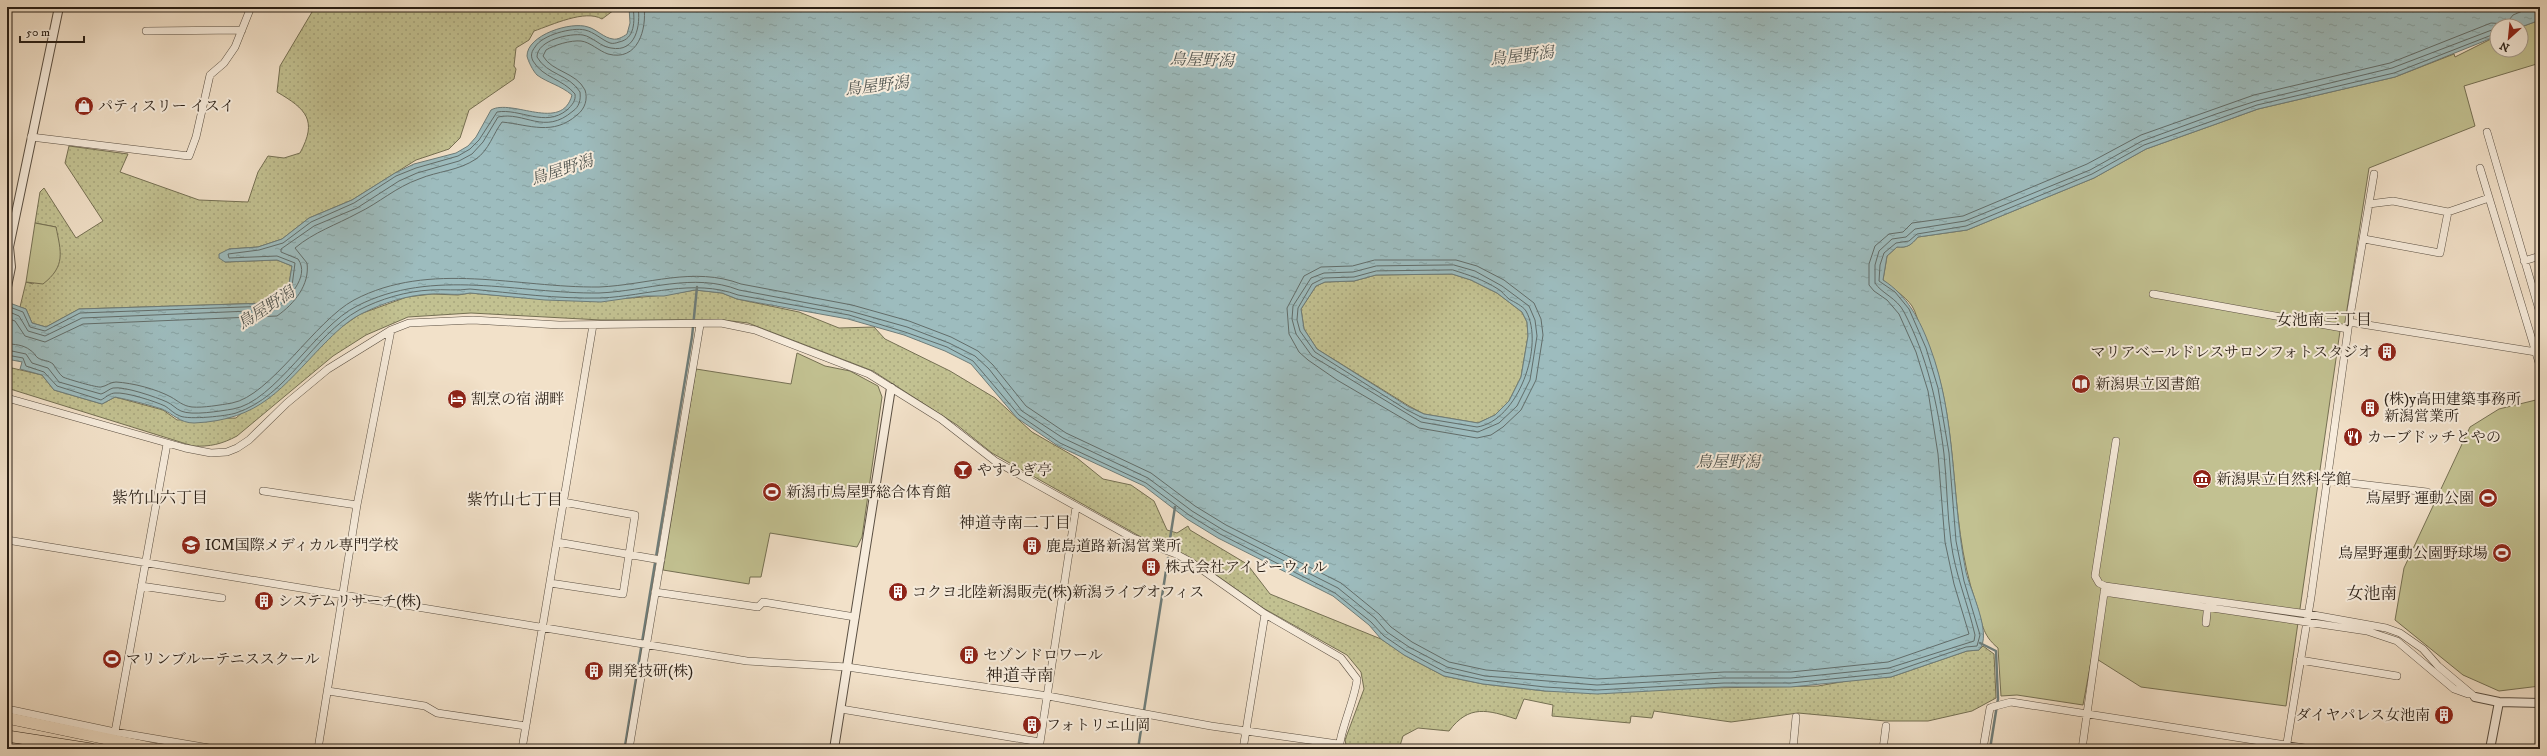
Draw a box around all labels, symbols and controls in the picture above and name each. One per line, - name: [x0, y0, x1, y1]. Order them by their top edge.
- scale bar: [20, 18, 84, 44]
- north arrow: [2489, 18, 2529, 58]
- text: 50 m: [26, 25, 50, 40]
- text: N: [2498, 38, 2512, 54]
- water label: 鳥屋野潟: [1489, 42, 1557, 70]
- water label: 鳥屋野潟: [1170, 49, 1236, 71]
- water label: 鳥屋野潟: [844, 72, 912, 100]
- shop icon: パティスリー イスイ: [73, 95, 95, 117]
- place label: パティスリー イスイ: [98, 97, 235, 116]
- water label: 鳥屋野潟: [528, 150, 597, 189]
- water label: 鳥屋野潟: [234, 281, 300, 334]
- district label: 女池南三丁目: [2276, 310, 2372, 330]
- building icon: マリアベールドレスサロンフォトスタジオ: [2376, 341, 2398, 363]
- place label: マリアベールドレスサロンフォトスタジオ: [2091, 343, 2373, 362]
- library icon: 新潟県立図書館: [2070, 373, 2092, 395]
- place label: 新潟県立図書館: [2095, 375, 2200, 394]
- hotel icon: 割烹の宿 湖畔: [446, 388, 468, 410]
- place label: 割烹の宿 湖畔: [471, 390, 564, 409]
- place label: (株)y高田建築事務所 新潟営業所: [2384, 390, 2521, 426]
- building icon: (株)y高田建築事務所 新潟営業所: [2359, 397, 2381, 419]
- restaurant icon: カーブドッチとやの: [2342, 426, 2364, 448]
- place label: カーブドッチとやの: [2367, 428, 2501, 447]
- water label: 鳥屋野潟: [1696, 452, 1762, 472]
- bar icon: やすらぎ亭: [952, 459, 974, 481]
- place label: やすらぎ亭: [977, 461, 1052, 480]
- museum icon: 新潟県立自然科学館: [2191, 468, 2213, 490]
- place label: 新潟県立自然科学館: [2216, 470, 2351, 489]
- sports icon: 新潟市鳥屋野総合体育館: [761, 481, 783, 503]
- place label: 新潟市鳥屋野総合体育館: [786, 483, 951, 502]
- sports icon: 鳥屋野 運動公園: [2477, 487, 2499, 509]
- district label: 紫竹山六丁目: [112, 488, 208, 508]
- place label: 鳥屋野 運動公園: [2366, 489, 2474, 508]
- district label: 紫竹山七丁目: [467, 490, 563, 510]
- district label: 神道寺南二丁目: [959, 513, 1071, 533]
- school or university icon: ICM国際メディカル専門学校: [180, 534, 202, 556]
- building icon: 鹿島道路新潟営業所: [1021, 535, 1043, 557]
- place label: ICM国際メディカル専門学校: [205, 536, 399, 555]
- place label: 鹿島道路新潟営業所: [1046, 537, 1181, 556]
- sports icon: 鳥屋野運動公園野球場: [2491, 542, 2513, 564]
- place label: 鳥屋野運動公園野球場: [2338, 544, 2488, 563]
- building icon: 株式会社アイビーウィル: [1140, 556, 1162, 578]
- place label: 株式会社アイビーウィル: [1165, 558, 1327, 577]
- building icon: コクヨ北陸新潟販売(株)新潟ライブオフィス: [887, 581, 909, 603]
- place label: コクヨ北陸新潟販売(株)新潟ライブオフィス: [912, 583, 1204, 602]
- district label: 女池南: [2347, 583, 2398, 605]
- building icon: システムリサーチ(株): [253, 590, 275, 612]
- place label: システムリサーチ(株): [278, 592, 421, 611]
- building icon: セゾンドロワール: [958, 644, 980, 666]
- place label: セゾンドロワール: [983, 646, 1103, 665]
- sports icon: マリンブルーテニススクール: [101, 648, 123, 670]
- place label: マリンブルーテニススクール: [126, 650, 320, 669]
- building icon: 開発技研(株): [583, 660, 605, 682]
- place label: 開発技研(株): [608, 662, 693, 681]
- district label: 神道寺南: [986, 665, 1054, 687]
- building icon: ダイヤパレス女池南: [2433, 704, 2455, 726]
- place label: ダイヤパレス女池南: [2296, 706, 2430, 725]
- building icon: フォトリエ山岡: [1021, 714, 1043, 736]
- place label: フォトリエ山岡: [1046, 716, 1150, 735]

